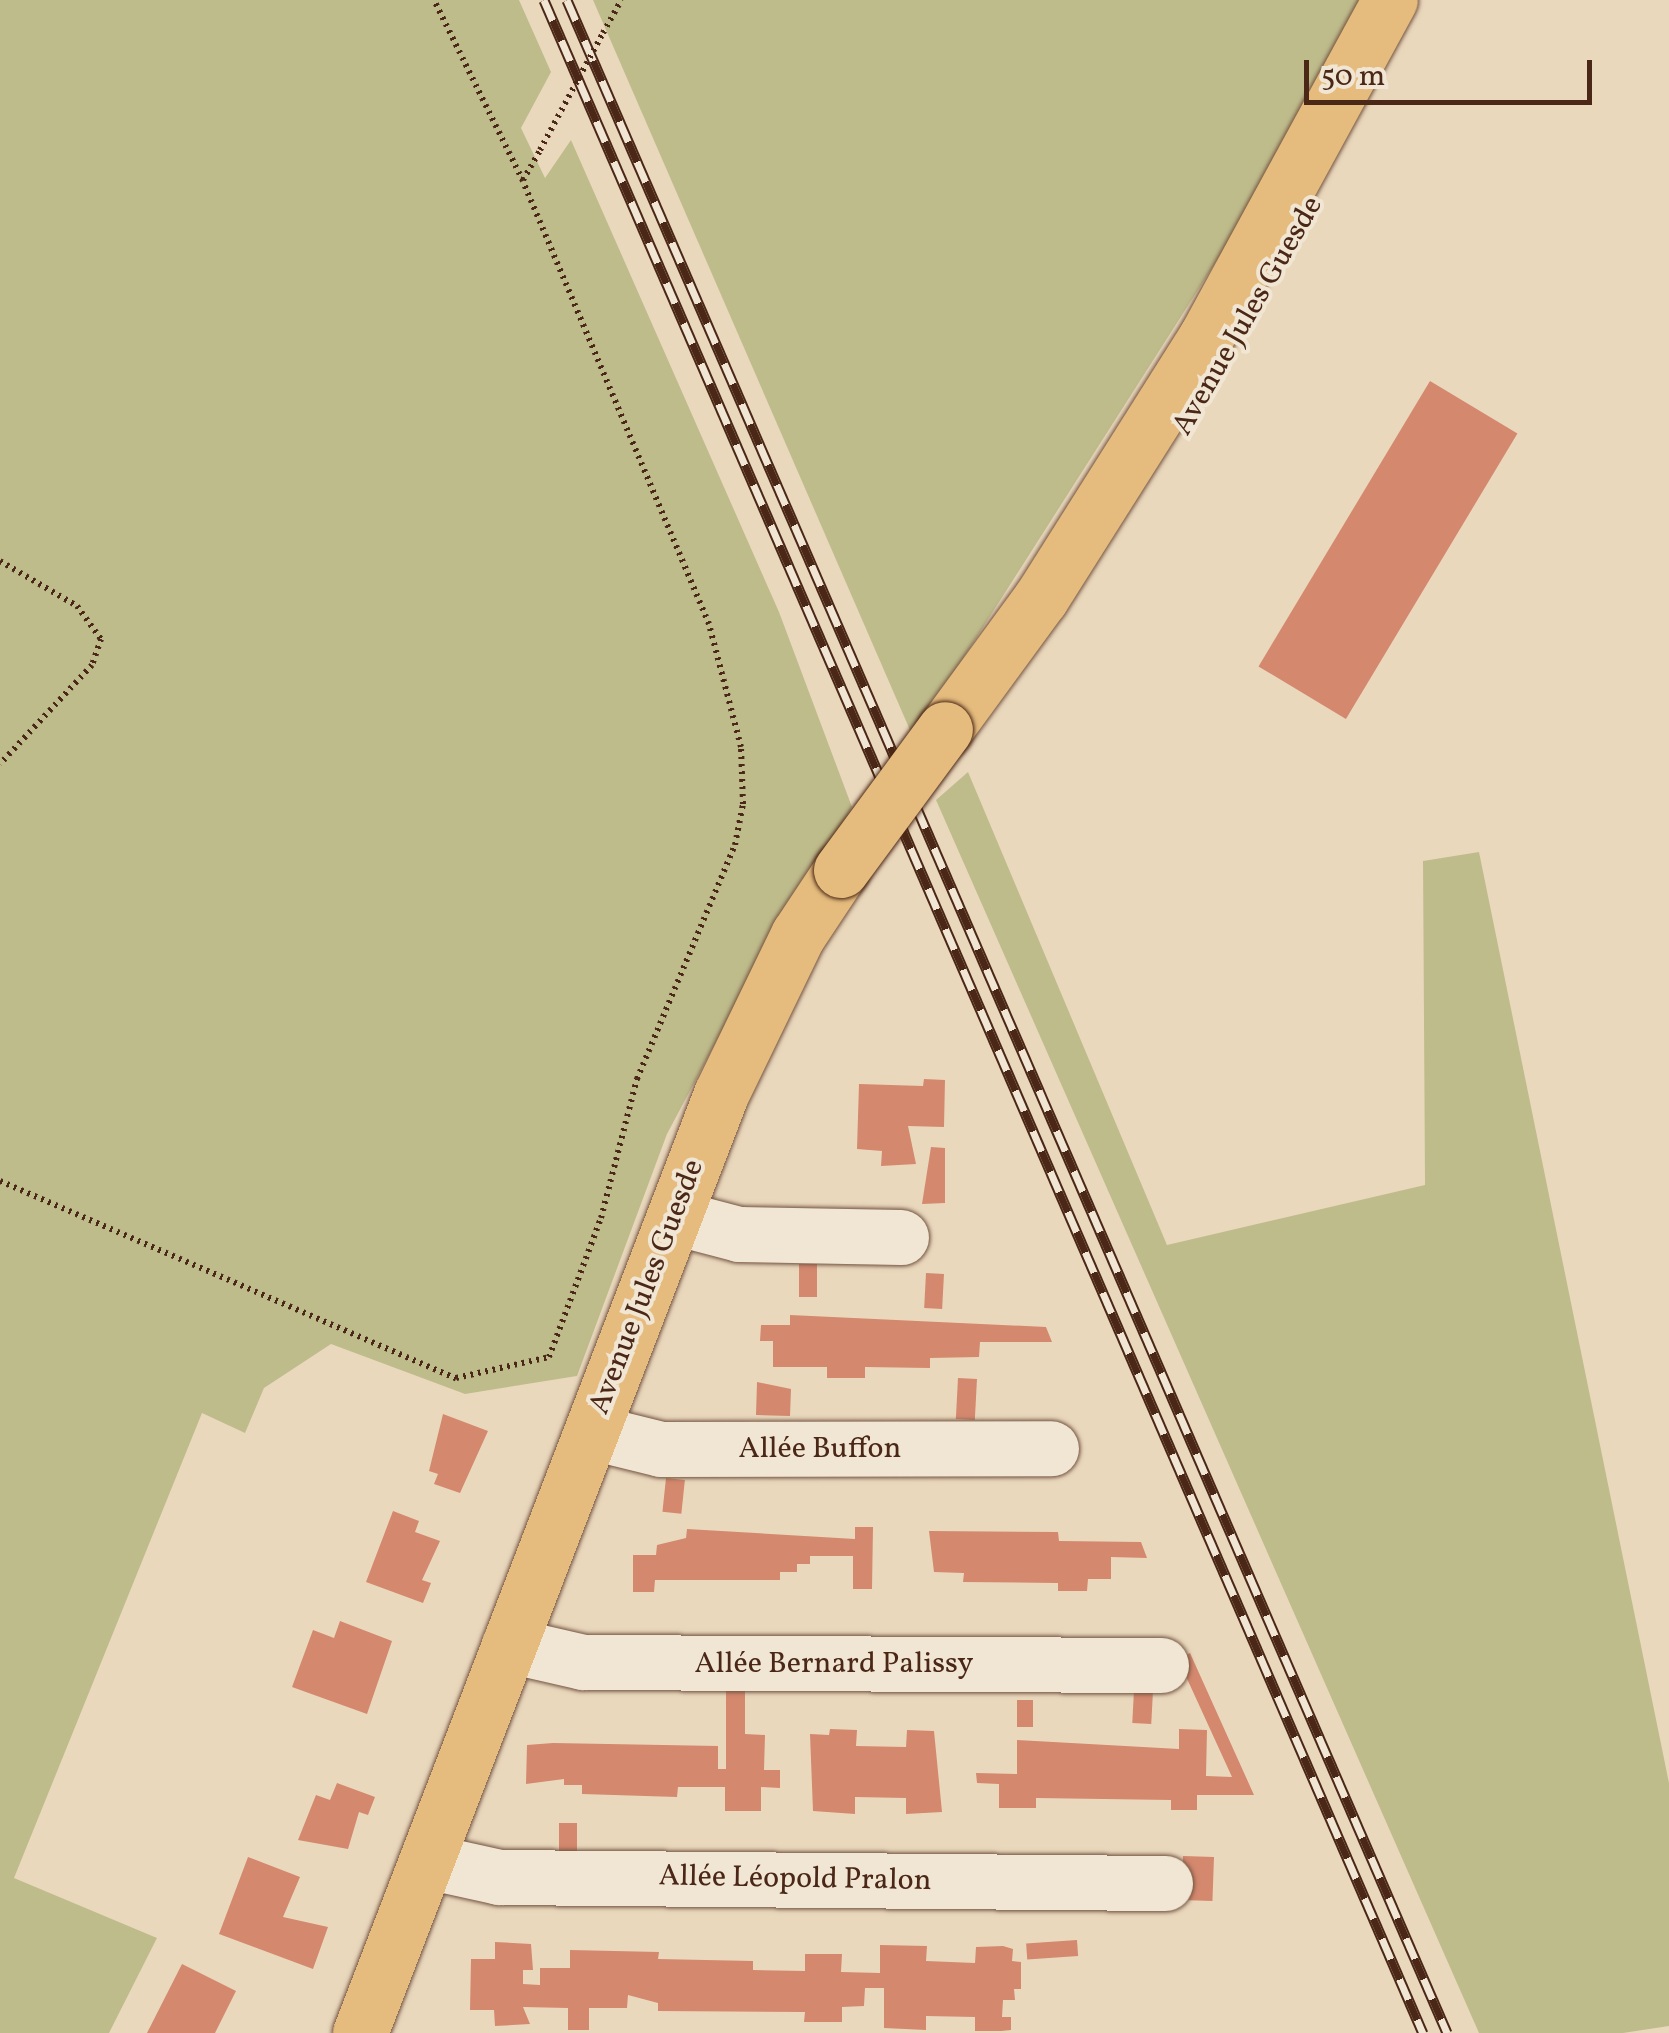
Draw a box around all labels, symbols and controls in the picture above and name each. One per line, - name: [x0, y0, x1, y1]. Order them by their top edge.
- scale bar: [1309, 40, 1596, 102]
- text: 50 m: [1321, 56, 1385, 98]
- street label: Avenue Jules Guesde: [1165, 190, 1331, 442]
- street label: Avenue Jules Guesde: [582, 1155, 712, 1419]
- street label: Allée Buffon: [739, 1431, 901, 1467]
- street label: Allée Bernard Palissy: [695, 1646, 973, 1682]
- street label: Allée Léopold Pralon: [658, 1859, 932, 1899]

